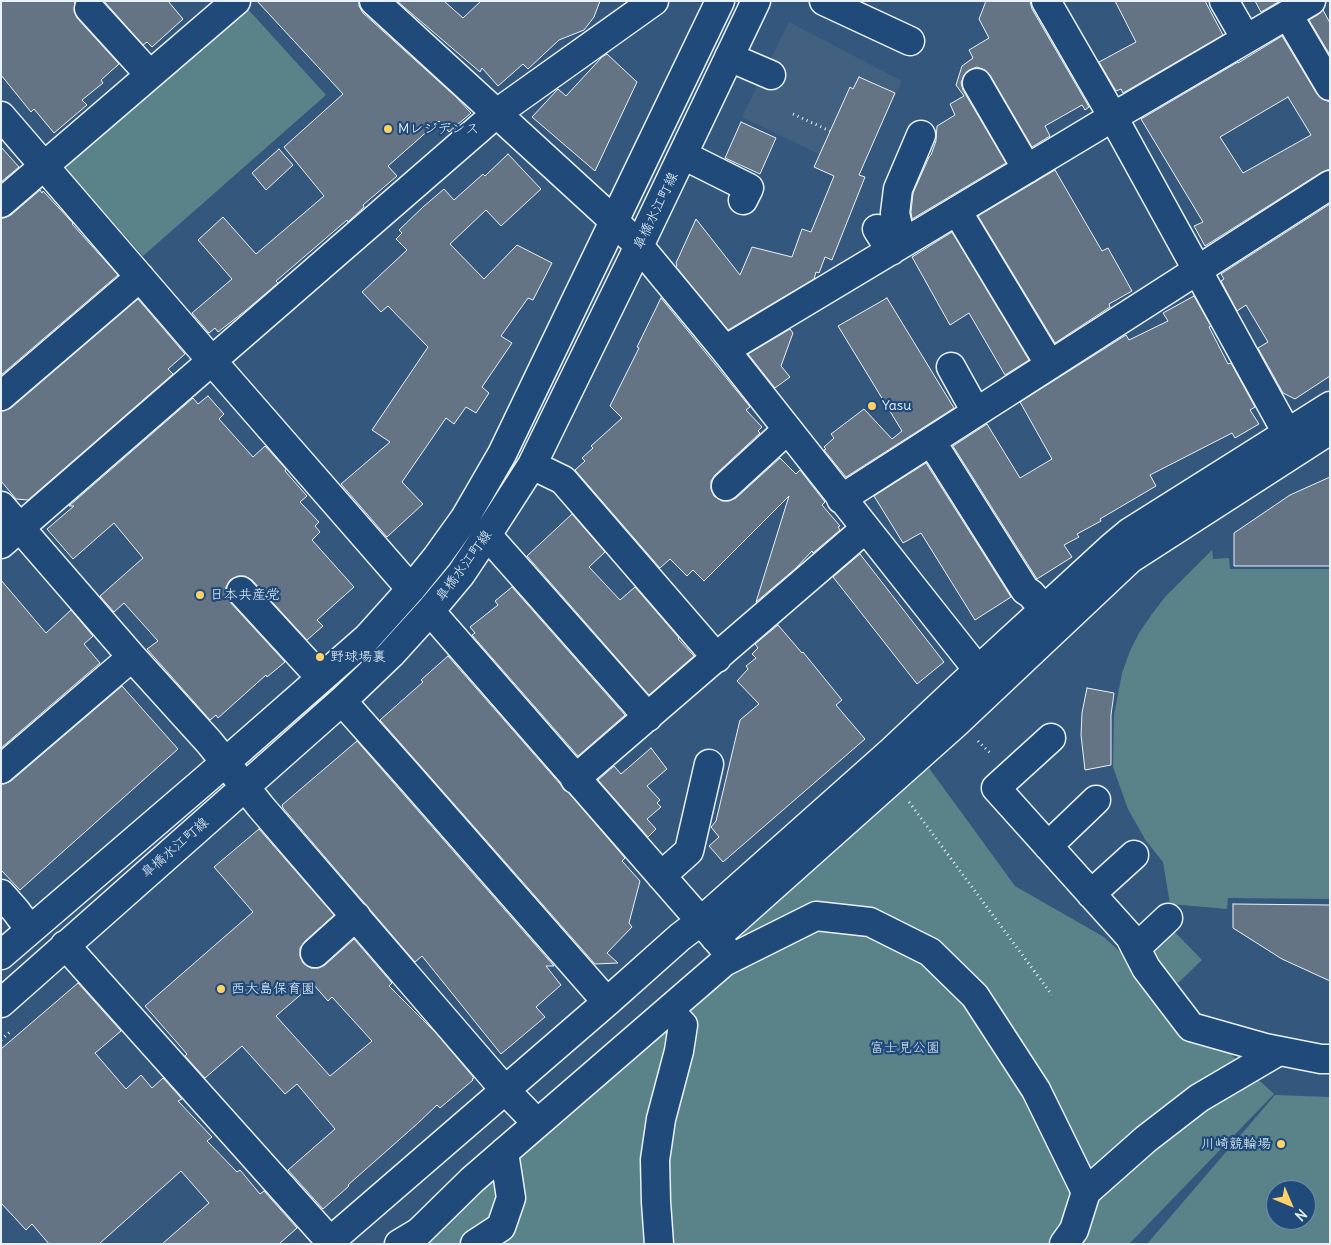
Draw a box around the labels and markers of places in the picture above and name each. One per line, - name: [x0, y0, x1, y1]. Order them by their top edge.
- place label: Mレジデンス: [398, 121, 479, 137]
- marker: Mレジデンス: [382, 123, 394, 135]
- place label: Yasu: [882, 398, 911, 414]
- marker: Yasu: [866, 400, 878, 412]
- place label: 日本共産党: [210, 587, 280, 603]
- marker: 日本共産党: [194, 589, 206, 601]
- place label: 野球場裏: [330, 649, 386, 665]
- marker: 野球場裏: [314, 651, 326, 663]
- place label: 西大島保育園: [231, 981, 315, 997]
- marker: 西大島保育園: [215, 983, 227, 995]
- place label: 川崎競輪場: [1201, 1136, 1271, 1152]
- marker: 川崎競輪場: [1275, 1138, 1287, 1150]

